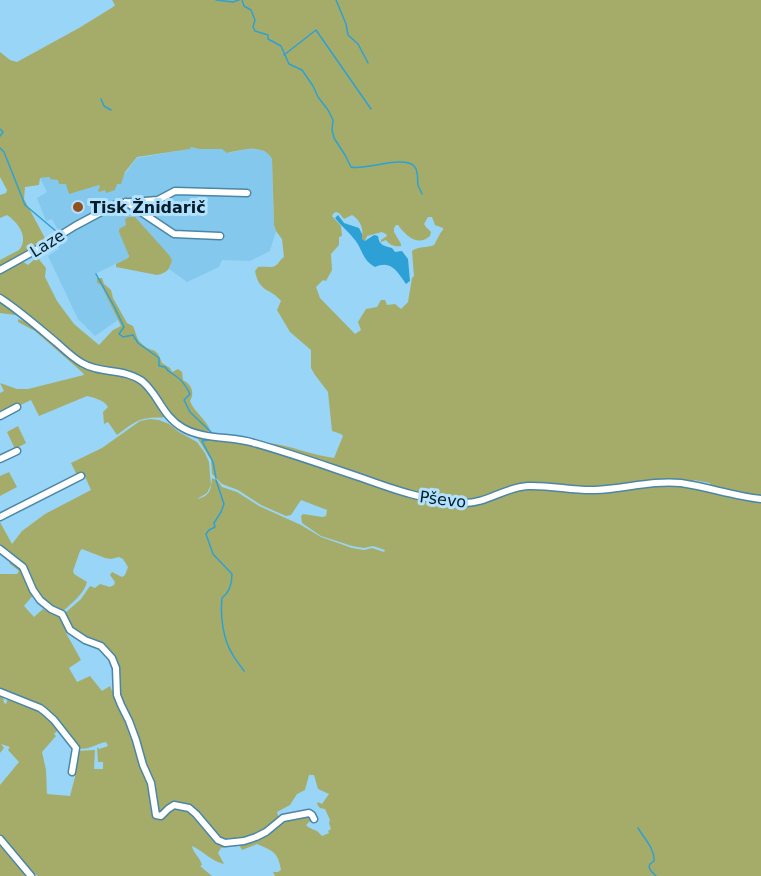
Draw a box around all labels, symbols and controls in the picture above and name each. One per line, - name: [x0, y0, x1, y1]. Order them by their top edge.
- place label: Tisk Žnidarič: [90, 198, 206, 217]
- marker: Tisk Žnidarič: [71, 200, 85, 214]
- street label: Laze: [27, 226, 68, 261]
- street label: Pševo: [419, 487, 467, 512]

